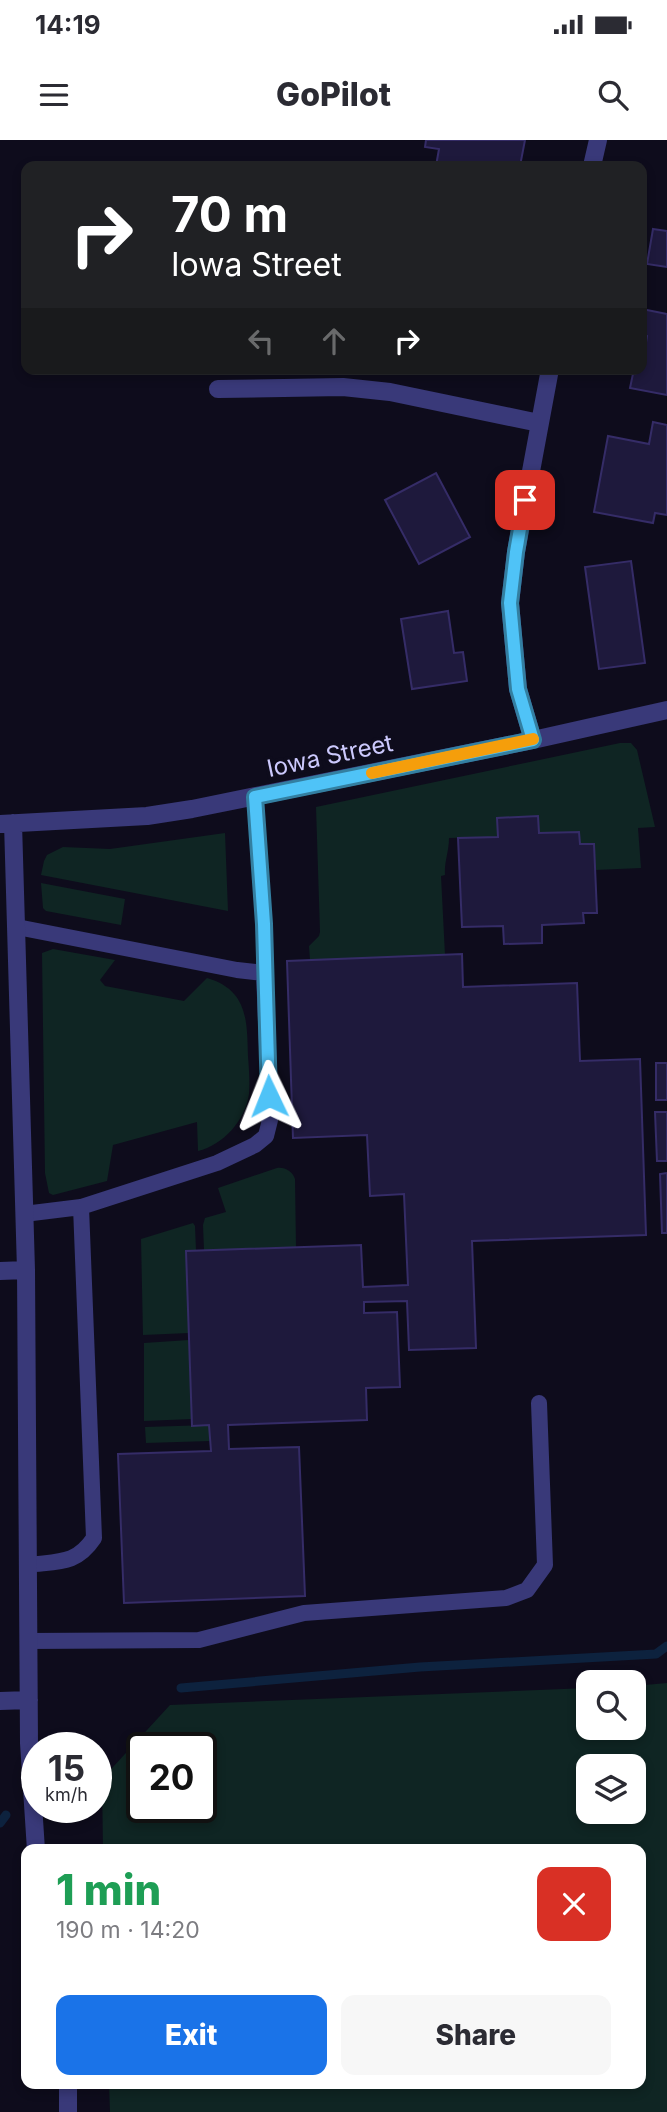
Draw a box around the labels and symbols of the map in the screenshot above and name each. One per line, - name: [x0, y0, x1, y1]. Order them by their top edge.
- pin: [495, 470, 555, 530]
- street label: Iowa Street: [264, 728, 396, 783]
- position arrow: [232, 1059, 306, 1133]
- speed limit sign: 20: [126, 1732, 217, 1823]

